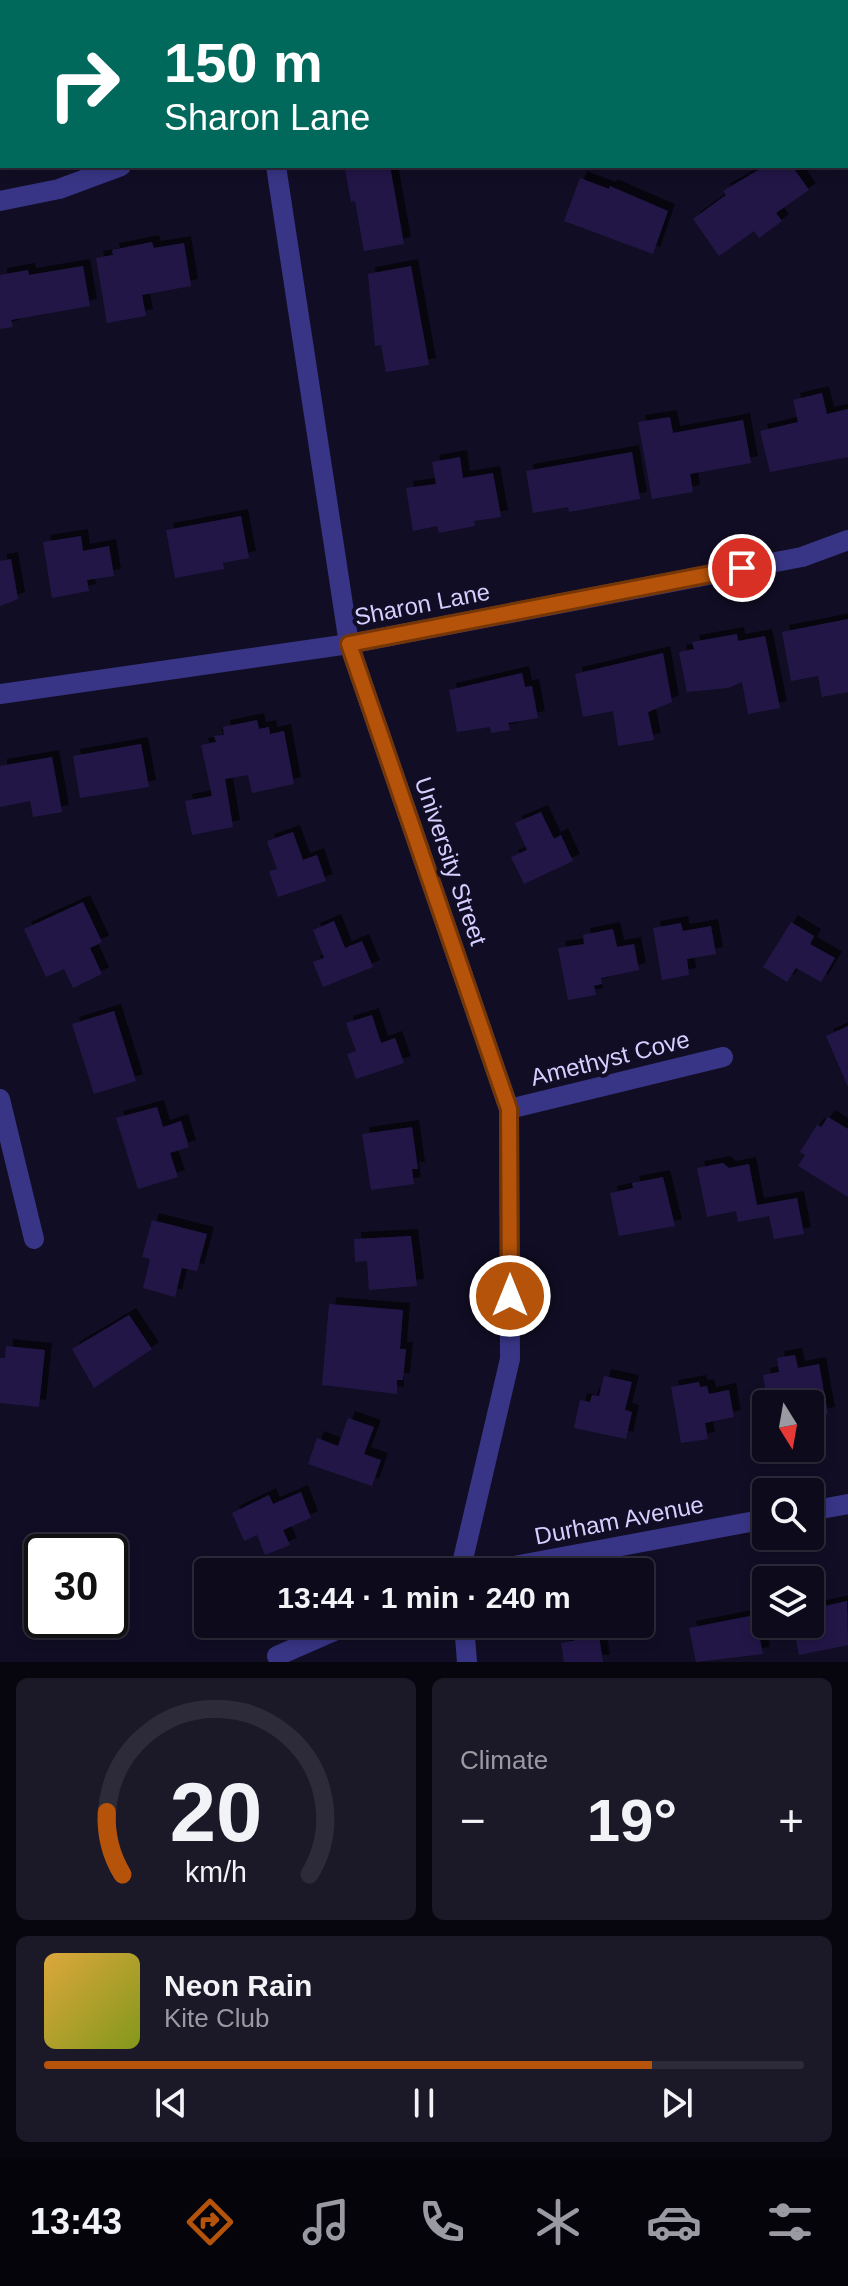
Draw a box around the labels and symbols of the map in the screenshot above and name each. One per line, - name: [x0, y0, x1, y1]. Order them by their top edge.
- pin: [708, 534, 776, 602]
- street label: Sharon Lane: [352, 578, 492, 630]
- street label: University Street: [410, 773, 493, 949]
- street label: Amethyst Cove: [528, 1025, 692, 1091]
- position arrow: [468, 1254, 552, 1338]
- north arrow: [752, 1390, 824, 1462]
- street label: Durham Avenue: [532, 1490, 706, 1550]
- speed limit sign: 30: [24, 1534, 128, 1638]

